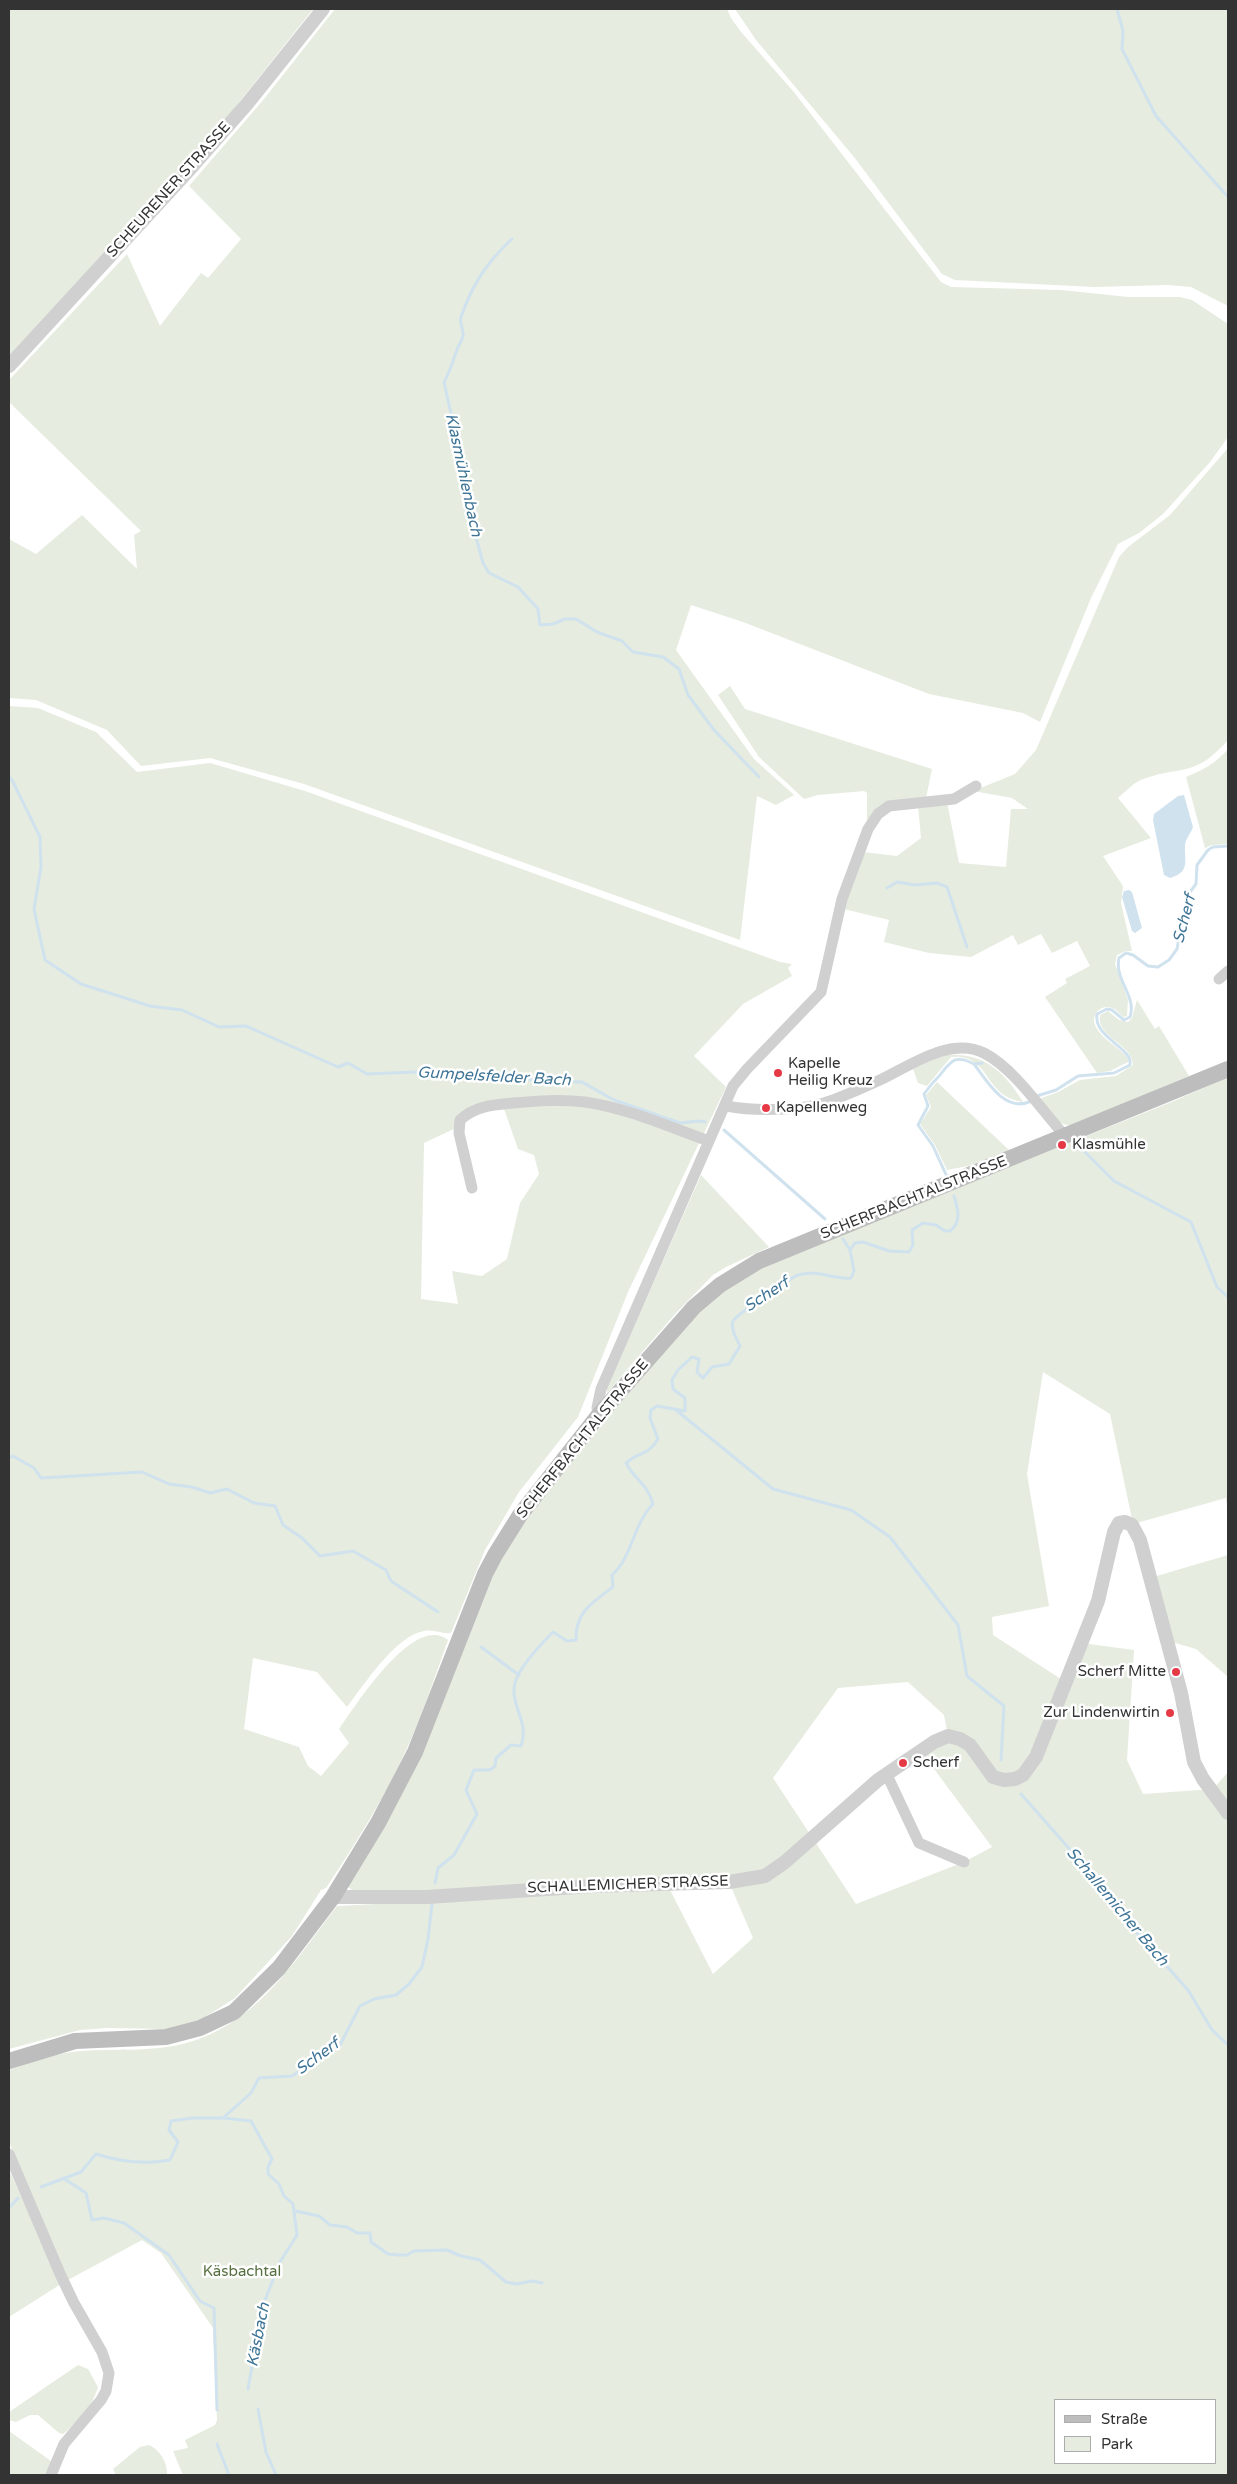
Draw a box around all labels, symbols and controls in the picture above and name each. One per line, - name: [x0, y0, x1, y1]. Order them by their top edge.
- street label: SCHEURENER STRASSE: [103, 119, 235, 261]
- water label: Klasmühlenbach: [441, 412, 485, 538]
- water label: Scherf: [1169, 893, 1201, 945]
- place label: Kapelle Heilig Kreuz: [788, 1055, 873, 1090]
- water label: Gumpelsfelder Bach: [417, 1063, 571, 1091]
- marker: Kapelle Heilig Kreuz: [772, 1067, 784, 1079]
- place label: Kapellenweg: [776, 1099, 867, 1117]
- marker: Kapellenweg: [760, 1102, 772, 1114]
- place label: Klasmühle: [1072, 1136, 1146, 1154]
- marker: Klasmühle: [1056, 1139, 1068, 1151]
- street label: SCHERFBACHTALSTRASSE: [818, 1152, 1010, 1244]
- water label: Scherf: [741, 1273, 793, 1317]
- street label: SCHERFBACHTALSTRASSE: [513, 1356, 653, 1522]
- place label: Scherf Mitte: [1078, 1663, 1166, 1681]
- marker: Scherf Mitte: [1170, 1666, 1182, 1678]
- place label: Zur Lindenwirtin: [1043, 1704, 1160, 1722]
- marker: Zur Lindenwirtin: [1164, 1707, 1176, 1719]
- place label: Scherf: [913, 1754, 959, 1772]
- marker: Scherf: [897, 1757, 909, 1769]
- water label: Schallemicher Bach: [1062, 1844, 1172, 1970]
- street label: SCHALLEMICHER STRASSE: [527, 1872, 729, 1898]
- water label: Scherf: [292, 2035, 344, 2079]
- park label: Käsbachtal: [203, 2263, 281, 2281]
- water label: Käsbach: [243, 2301, 275, 2369]
- legend: [1054, 2399, 1217, 2464]
- text: Straße: [1101, 2410, 1147, 2428]
- text: Park: [1101, 2435, 1133, 2453]

